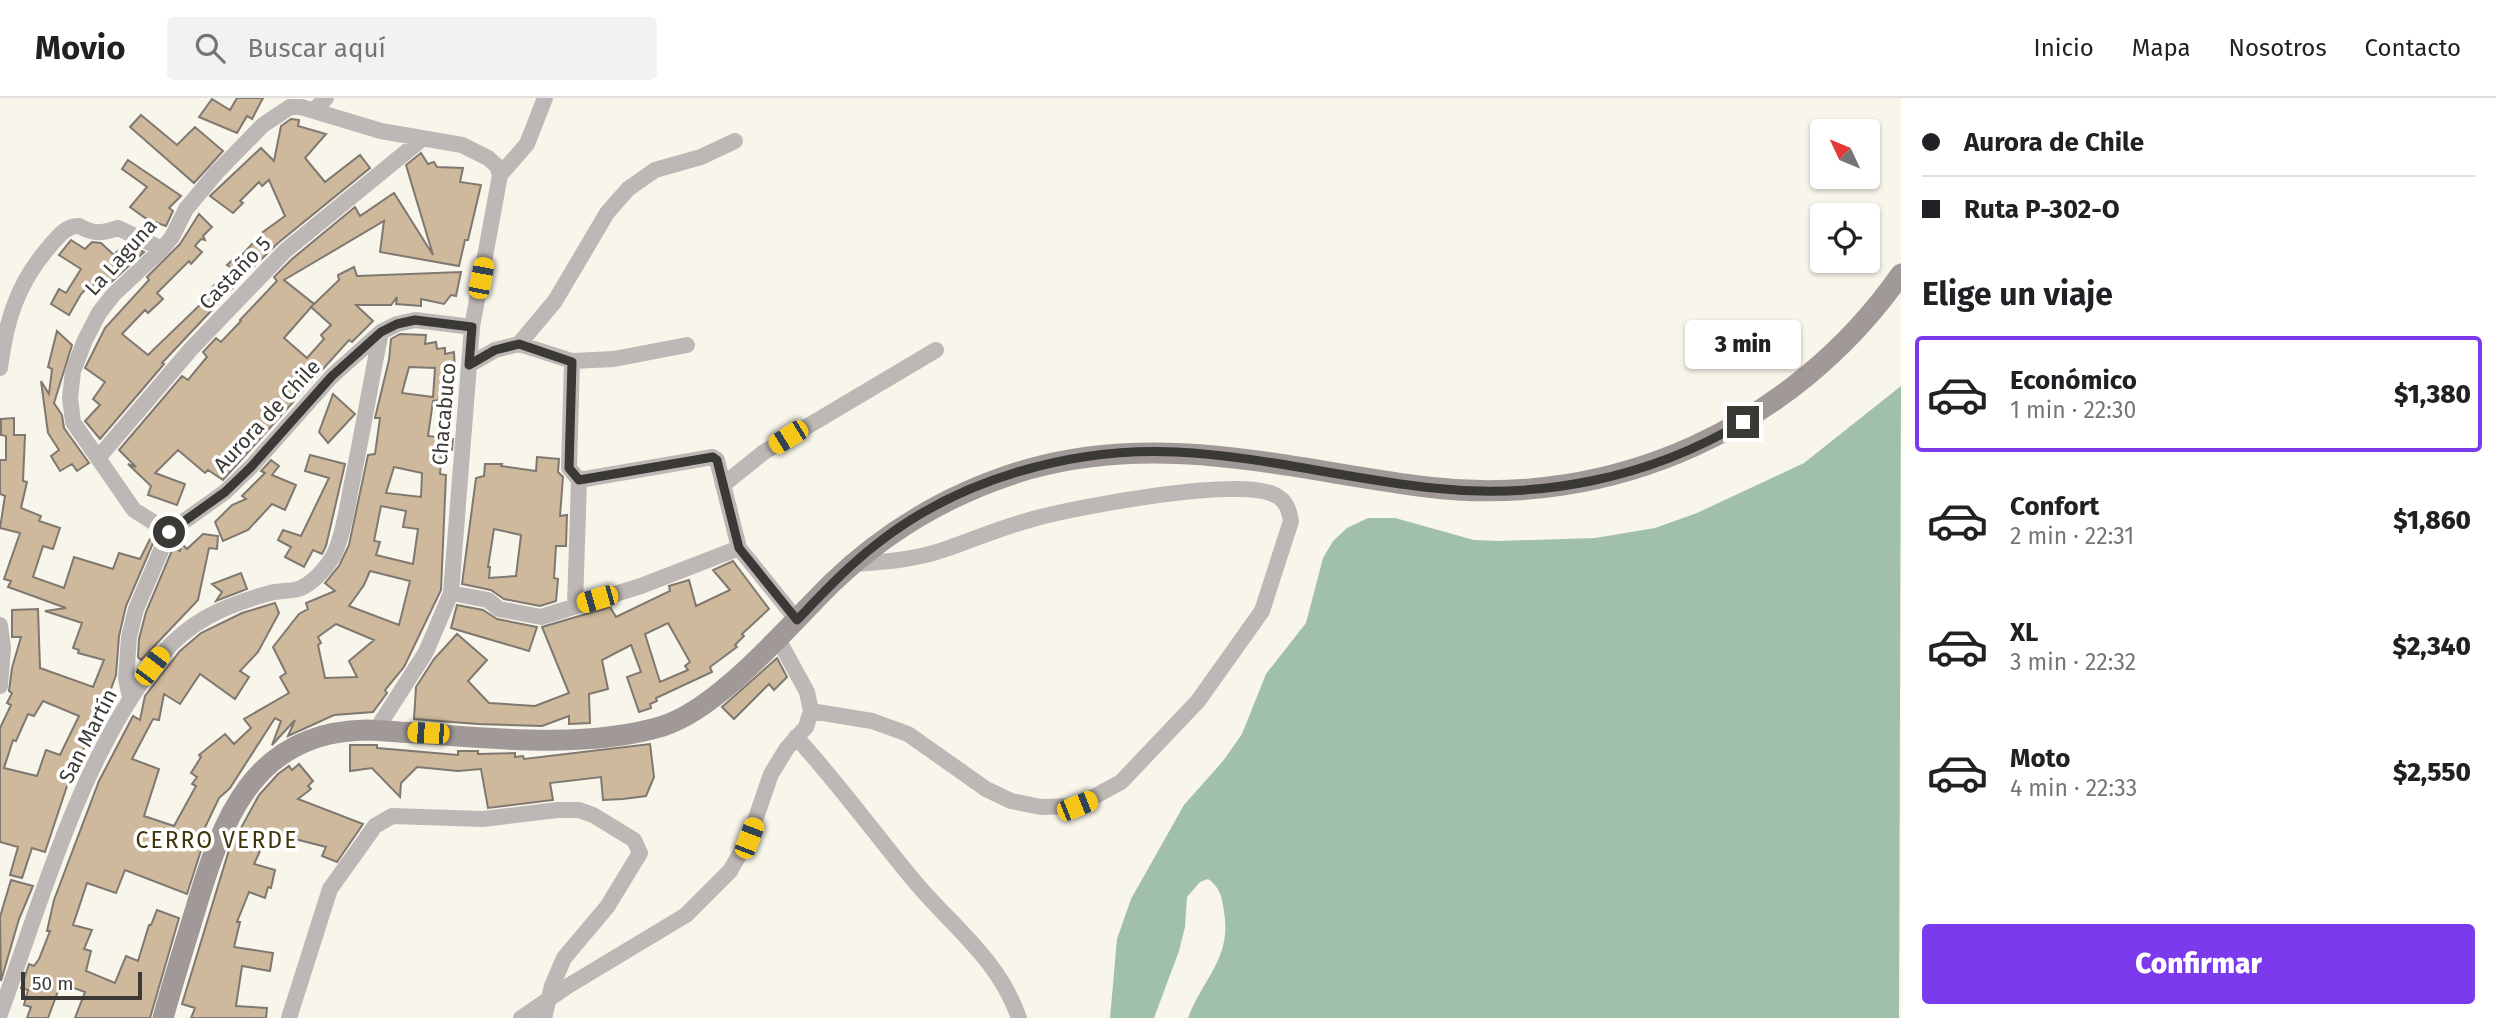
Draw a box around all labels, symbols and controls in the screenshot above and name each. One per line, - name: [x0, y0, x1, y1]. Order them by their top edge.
- search box: [167, 17, 657, 80]
- text: Movio: [35, 28, 125, 68]
- icon: search: [191, 29, 229, 67]
- text: Buscar aquí: [247, 33, 386, 64]
- text: Inicio: [2034, 34, 2094, 62]
- text: Mapa: [2132, 34, 2191, 62]
- text: Nosotros: [2229, 34, 2327, 62]
- text: Contacto: [2365, 34, 2461, 62]
- north arrow: [1810, 119, 1880, 189]
- map controls: [1810, 119, 1880, 273]
- text: Aurora de Chile: [1964, 127, 2144, 158]
- text: Ruta P-302-O: [1964, 194, 2120, 225]
- button: locate: [1810, 203, 1880, 273]
- street label: La Laguna: [79, 213, 163, 301]
- street label: Castaño 5: [194, 231, 276, 315]
- car: [467, 255, 496, 301]
- text: Elige un viaje: [1922, 275, 2113, 313]
- callout: 3 min: [1685, 320, 1801, 370]
- text: 3 min: [1715, 330, 1771, 358]
- street label: Aurora de Chile: [208, 354, 326, 478]
- street label: Chacabuco: [427, 362, 461, 466]
- icon: car: [1926, 363, 1989, 426]
- text: Económico: [2010, 365, 2137, 396]
- text: $1,380: [2394, 379, 2471, 410]
- text: 1 min · 22:30: [2010, 396, 2136, 424]
- route end: [1727, 406, 1759, 438]
- car: [765, 417, 812, 457]
- icon: car: [1926, 489, 1989, 552]
- text: Confort: [2010, 491, 2099, 522]
- text: $1,860: [2393, 505, 2471, 536]
- route start: [153, 516, 185, 548]
- text: 2 min · 22:31: [2010, 522, 2134, 550]
- car: [574, 583, 621, 615]
- icon: car: [1926, 615, 1989, 678]
- text: XL: [2010, 617, 2038, 648]
- text: $2,340: [2392, 631, 2471, 662]
- car: [131, 643, 174, 689]
- text: 3 min · 22:32: [2010, 648, 2136, 676]
- street label: San Martín: [53, 684, 123, 788]
- car: [407, 721, 450, 745]
- icon: car: [1926, 741, 1989, 804]
- text: Moto: [2010, 743, 2070, 774]
- text: $2,550: [2393, 757, 2471, 788]
- text: 4 min · 22:33: [2010, 774, 2137, 802]
- car: [1054, 788, 1101, 824]
- car: [732, 815, 767, 861]
- district label: CERRO VERDE: [136, 826, 298, 854]
- button: Confirmar: [1922, 924, 2475, 1004]
- scale bar: [21, 969, 142, 1001]
- text: 50 m: [32, 972, 73, 995]

